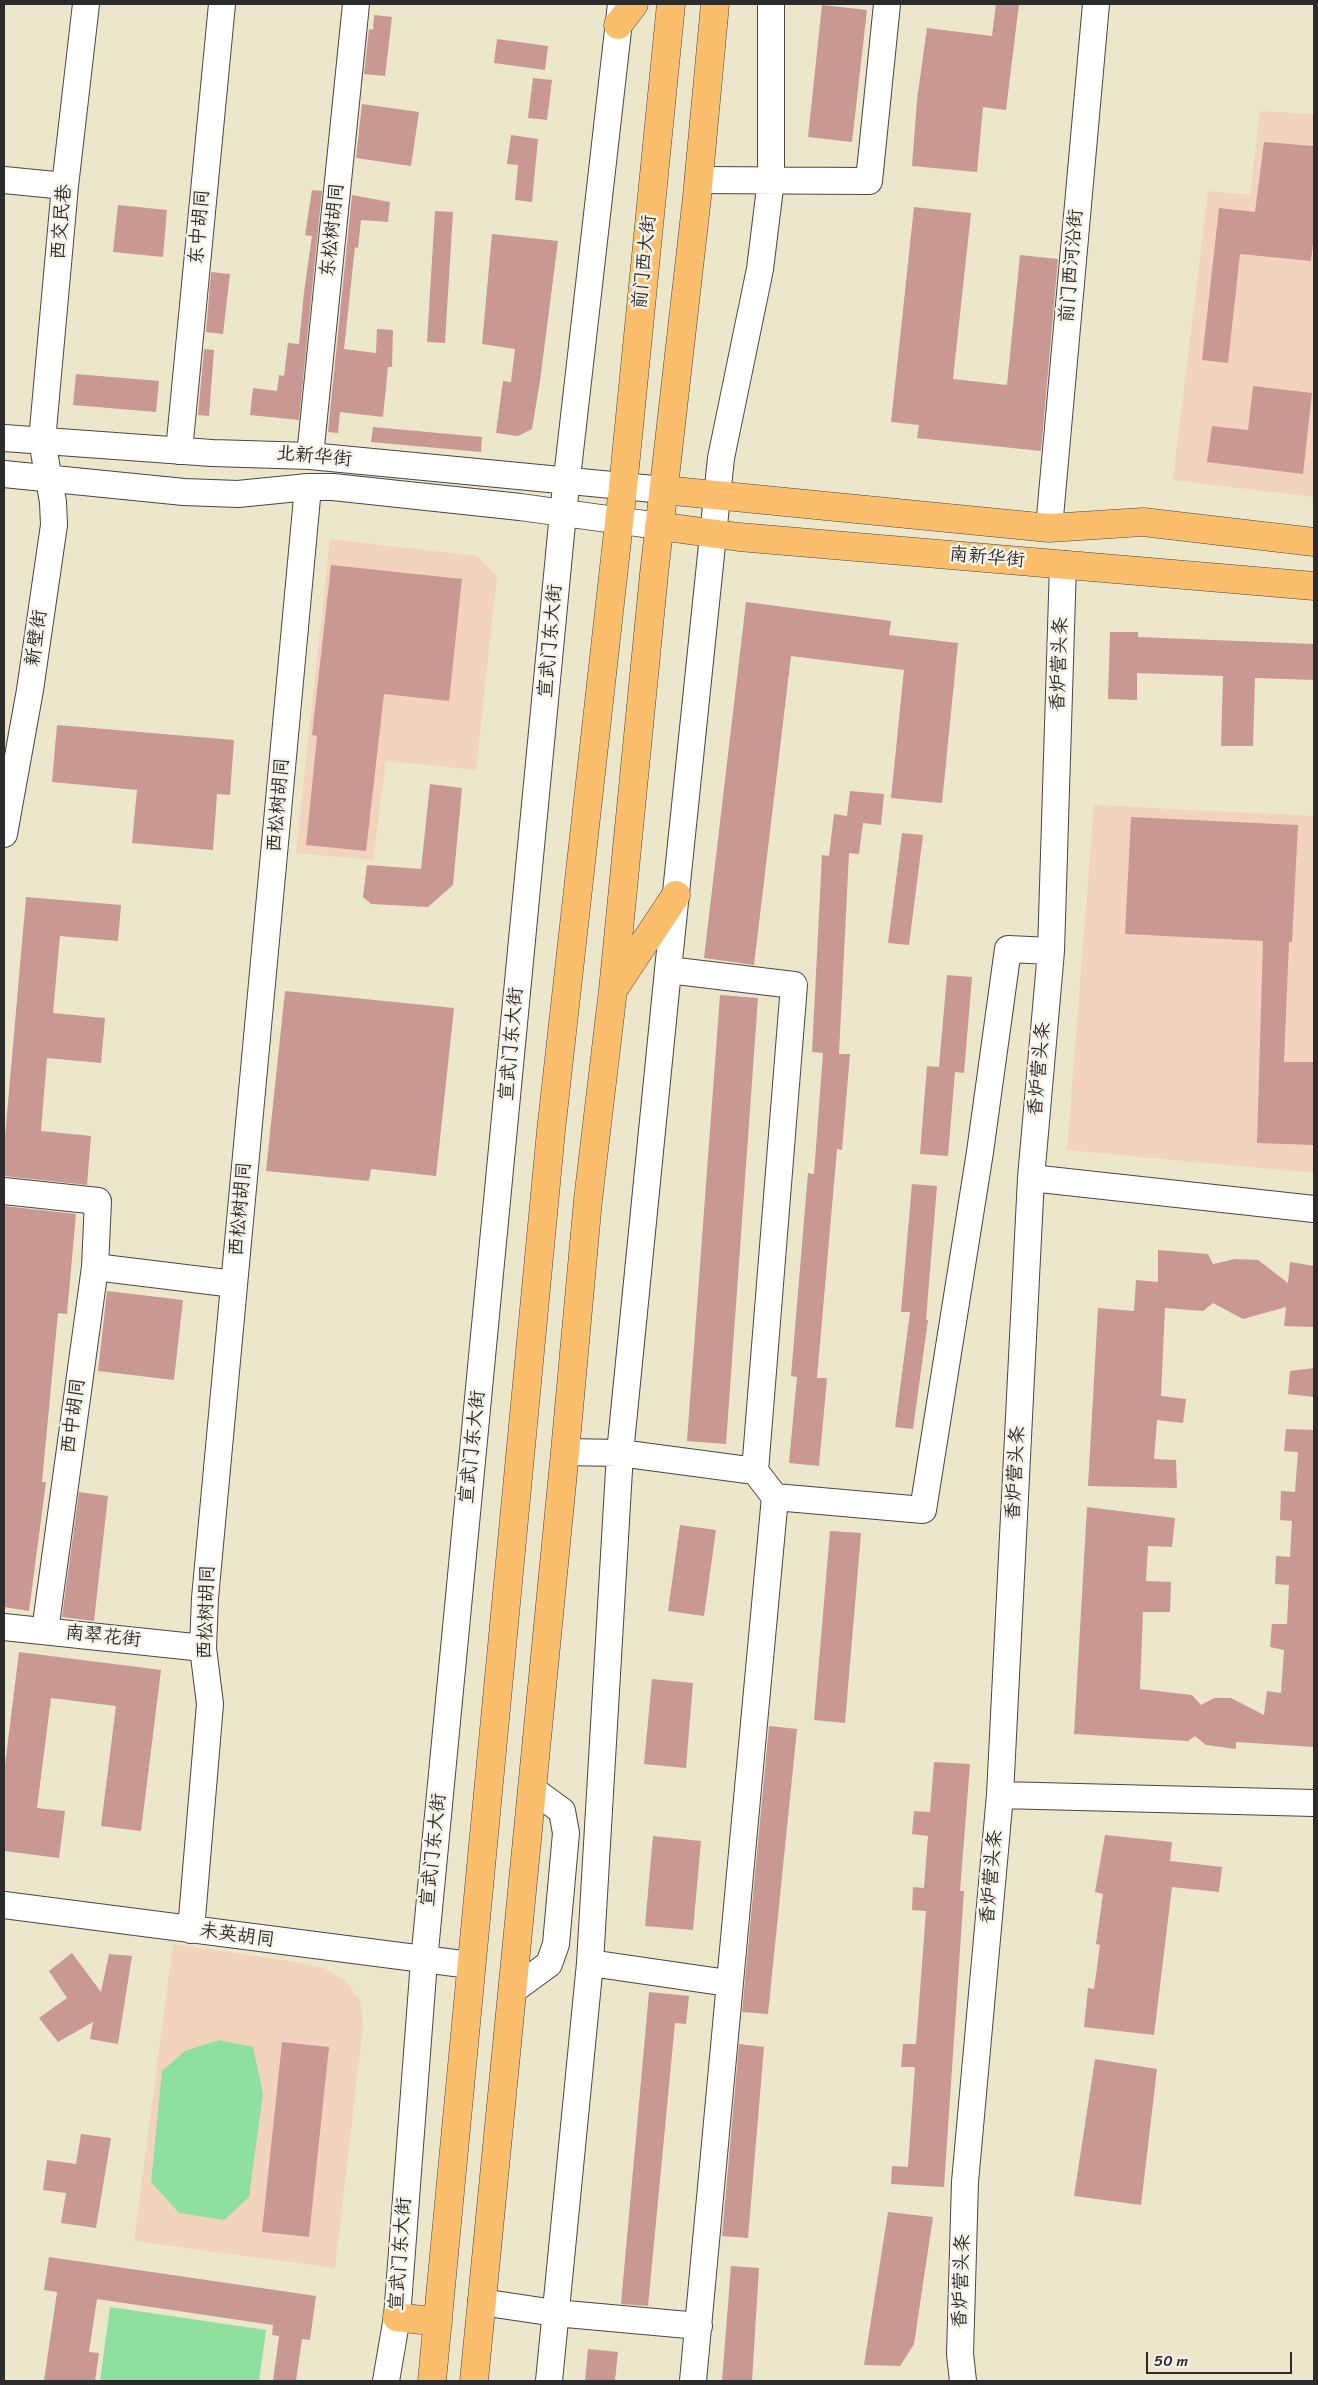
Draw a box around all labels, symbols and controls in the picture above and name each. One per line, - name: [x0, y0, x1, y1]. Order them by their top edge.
- street label: 东松树胡同: [317, 182, 349, 278]
- street label: 西交民巷: [47, 183, 77, 261]
- street label: 东中胡同: [185, 188, 215, 266]
- street label: 前门西河沿街: [1056, 208, 1088, 324]
- street label: 前门西大街: [629, 214, 661, 310]
- street label: 北新华街: [275, 442, 353, 472]
- street label: 南新华街: [948, 543, 1026, 573]
- street label: 宣武门东大街: [535, 583, 567, 699]
- street label: 新壁街: [22, 608, 52, 668]
- street label: 香炉营头条: [1047, 616, 1073, 712]
- street label: 西松树胡同: [264, 757, 294, 853]
- street label: 宣武门东大街: [496, 986, 528, 1102]
- street label: 香炉营头条: [1025, 1021, 1055, 1117]
- street label: 西松树胡同: [226, 1161, 256, 1257]
- street label: 西中胡同: [57, 1377, 91, 1455]
- street label: 宣武门东大街: [456, 1389, 490, 1505]
- street label: 香炉营头条: [1002, 1425, 1030, 1521]
- street label: 西松树胡同: [194, 1564, 220, 1660]
- street label: 南翠花街: [64, 1622, 142, 1652]
- street label: 宣武门东大街: [417, 1792, 451, 1908]
- street label: 香炉营头条: [977, 1829, 1007, 1925]
- street label: 未英胡同: [198, 1919, 276, 1953]
- street label: 宣武门东大街: [386, 2196, 416, 2312]
- street label: 香炉营头条: [949, 2233, 975, 2329]
- scale bar: [1148, 2342, 1294, 2374]
- text: 50 m: [1154, 2348, 1188, 2374]

